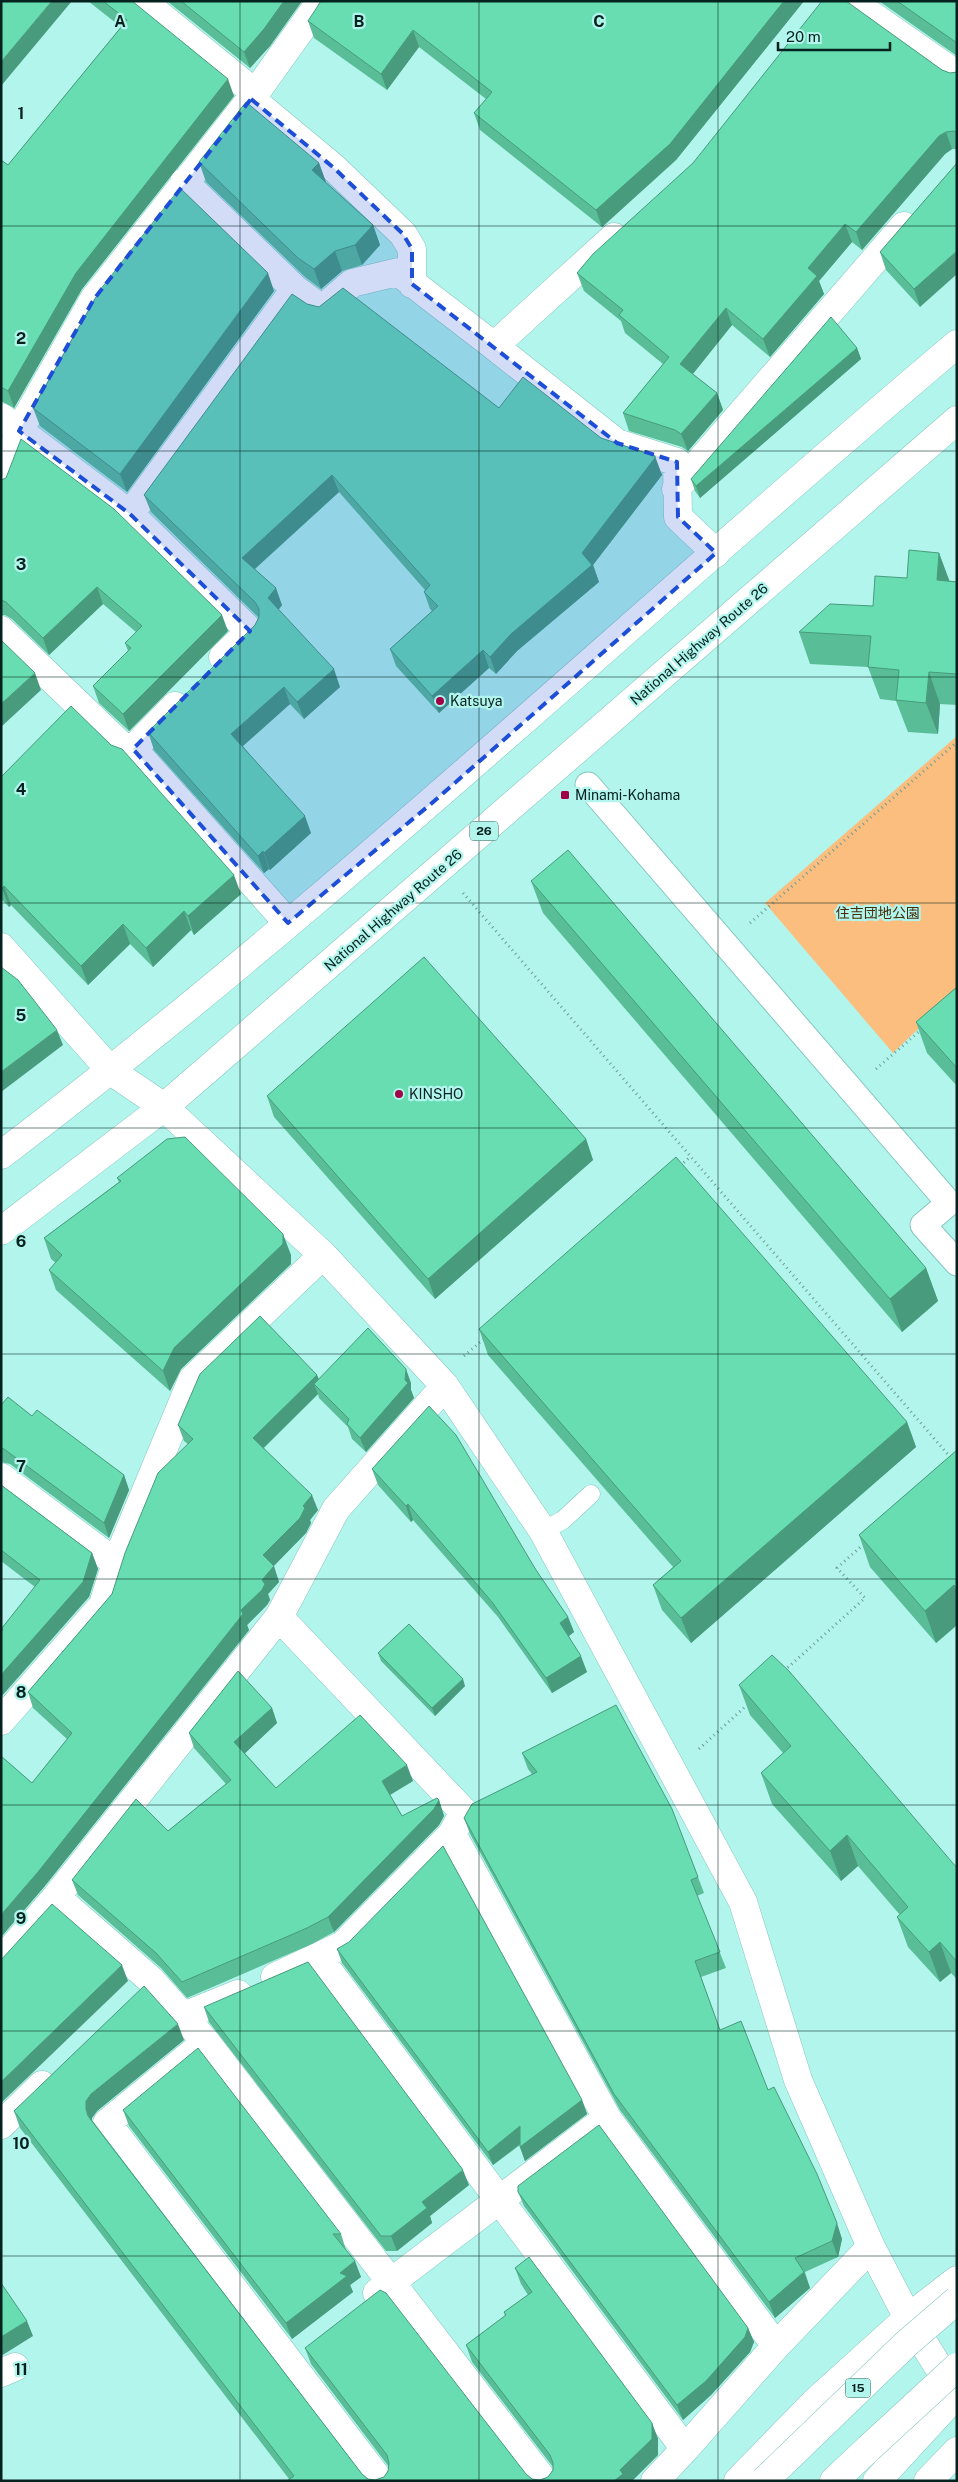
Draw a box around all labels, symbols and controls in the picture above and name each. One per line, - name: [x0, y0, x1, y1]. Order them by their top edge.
- text: A: [114, 12, 126, 31]
- text: B: [354, 12, 365, 31]
- text: C: [593, 12, 605, 31]
- scale bar: [778, 20, 890, 52]
- text: 20 m: [786, 28, 821, 45]
- text: 1: [18, 104, 24, 123]
- text: 2: [16, 329, 26, 348]
- text: 3: [16, 555, 26, 574]
- street label: National Highway Route 26: [627, 580, 771, 708]
- place label: Katsuya: [450, 693, 503, 709]
- marker: Katsuya: [434, 695, 446, 707]
- text: 4: [16, 780, 27, 799]
- place label: Minami-Kohama: [575, 787, 680, 803]
- marker: Minami-Kohama: [559, 789, 571, 801]
- road number: 26: [470, 821, 498, 840]
- street label: National Highway Route 26: [321, 846, 465, 974]
- park label: 住吉団地公園: [836, 905, 920, 921]
- text: 5: [16, 1006, 27, 1025]
- place label: KINSHO: [409, 1086, 463, 1102]
- marker: KINSHO: [393, 1088, 405, 1100]
- text: 6: [16, 1232, 26, 1251]
- text: 7: [16, 1457, 26, 1476]
- text: 8: [16, 1683, 27, 1702]
- text: 9: [16, 1909, 26, 1928]
- text: 10: [12, 2134, 30, 2153]
- text: 11: [14, 2360, 28, 2379]
- road number: 15: [846, 2378, 870, 2398]

